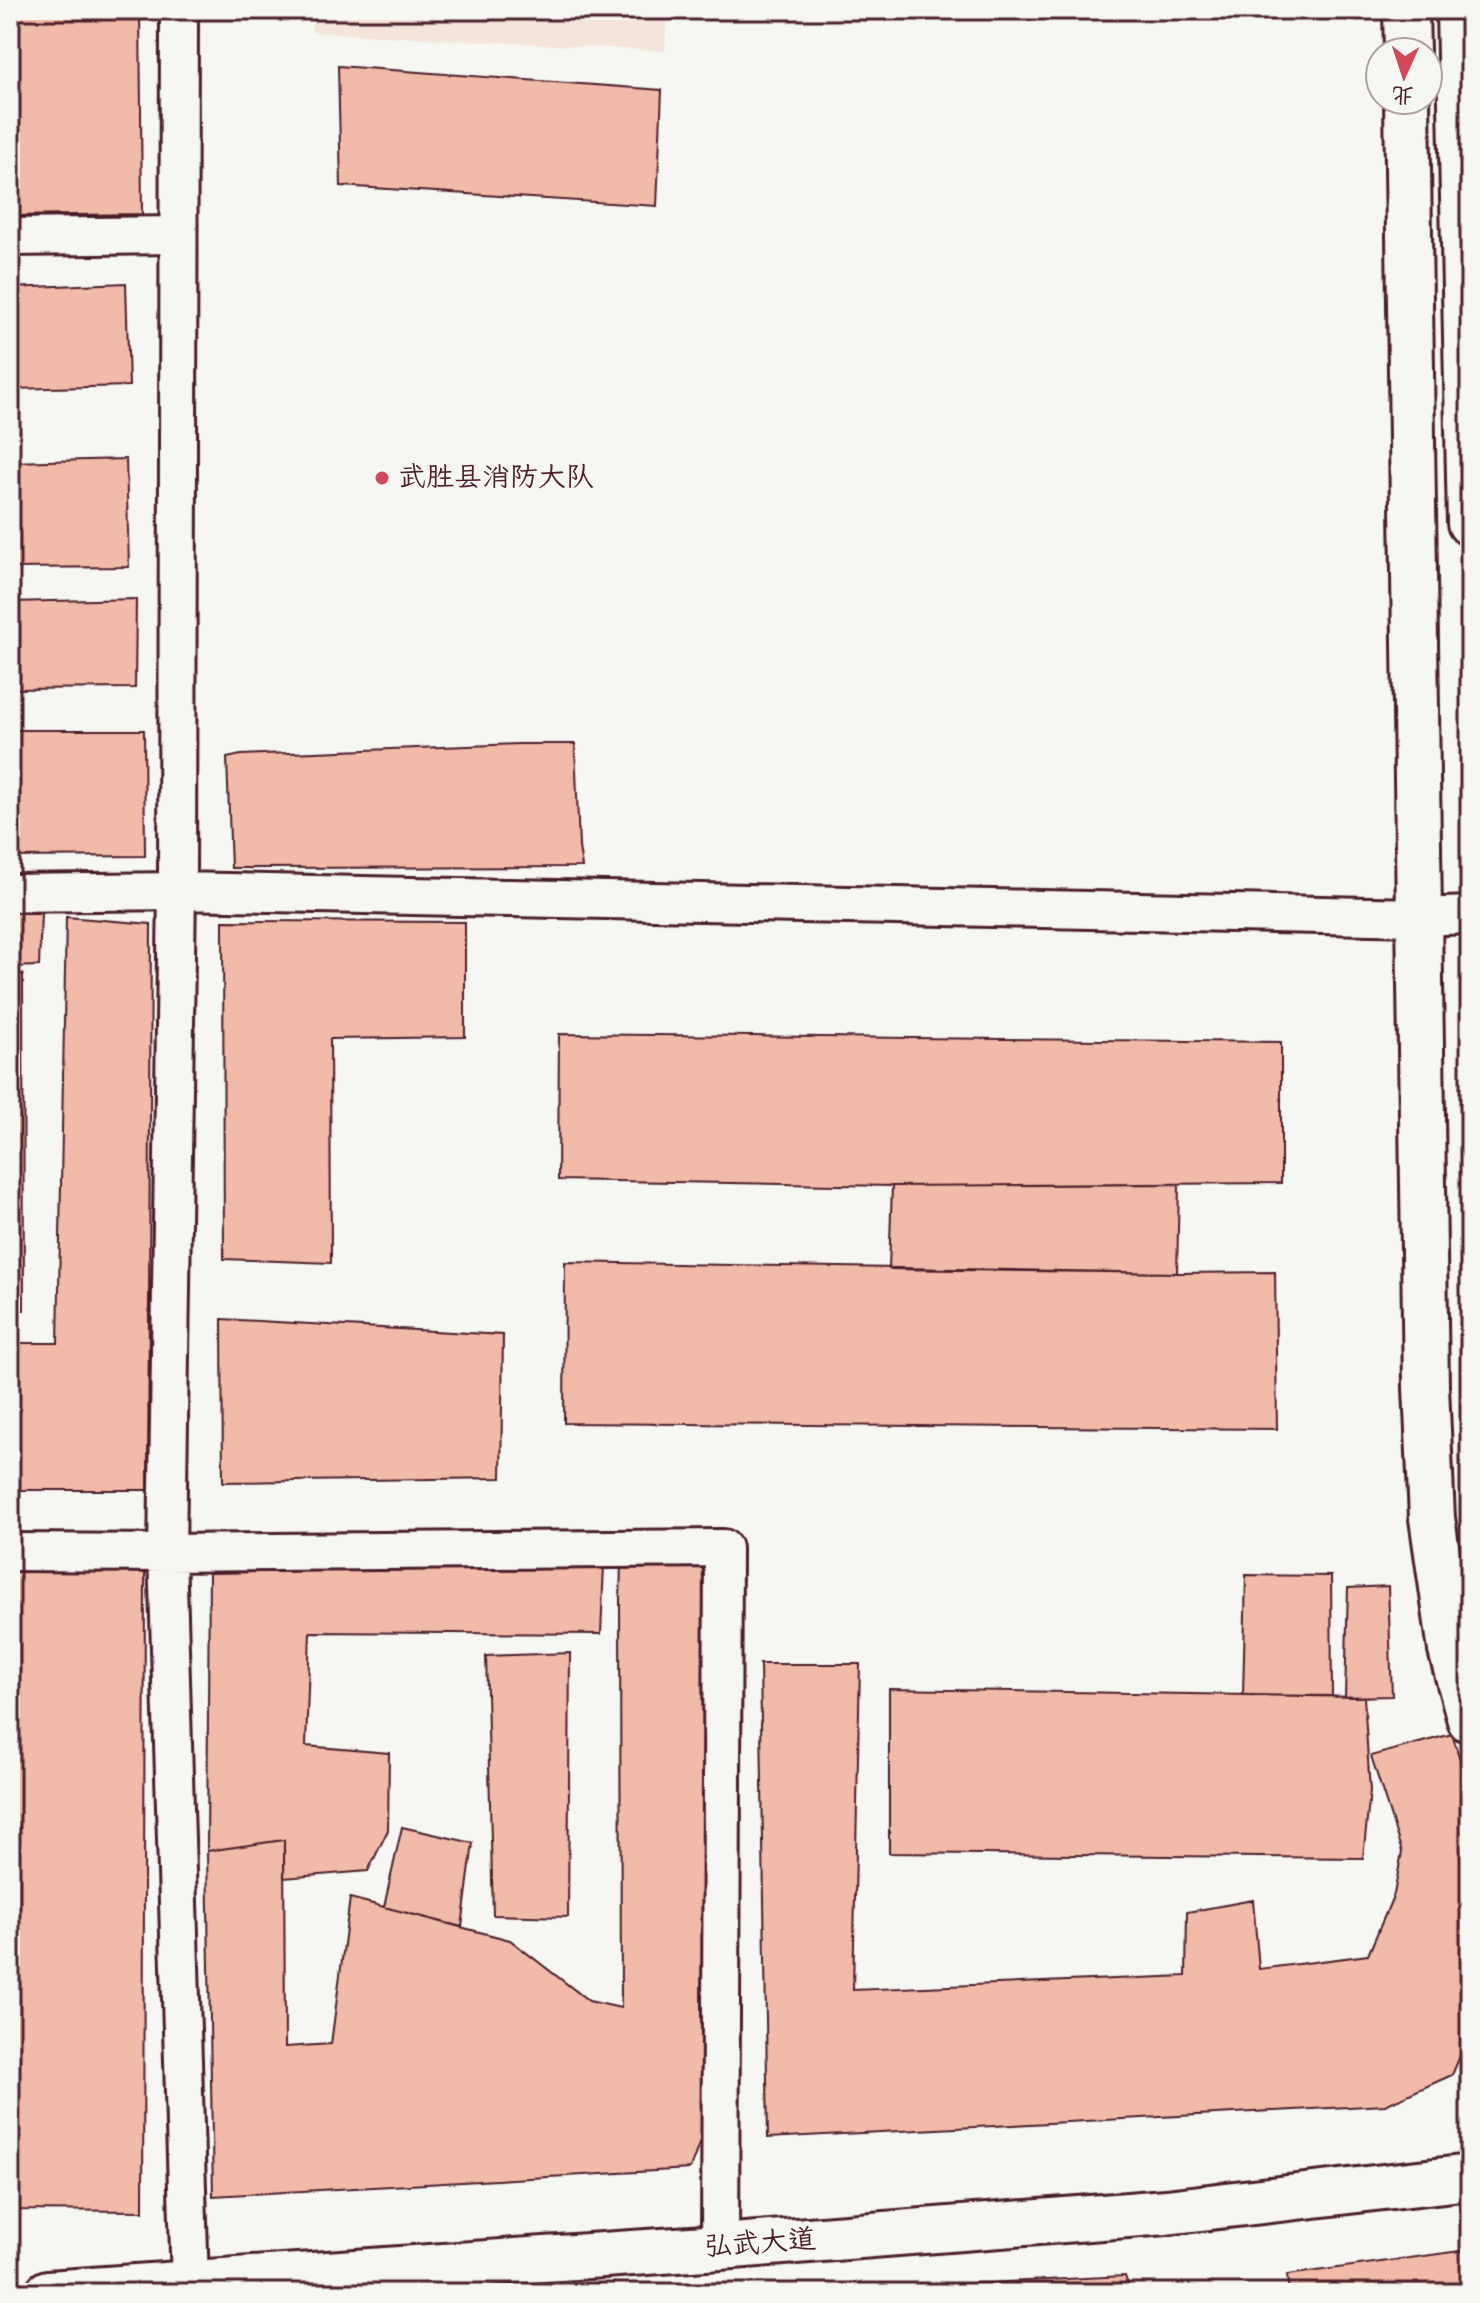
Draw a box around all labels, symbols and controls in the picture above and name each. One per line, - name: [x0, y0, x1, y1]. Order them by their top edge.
- north arrow: [1364, 36, 1444, 116]
- text: 北: [1391, 75, 1415, 112]
- place label: 武胜县消防大队: [398, 456, 594, 501]
- marker: 武胜县消防大队: [373, 469, 391, 487]
- street label: 弘武大道: [703, 2218, 817, 2270]

